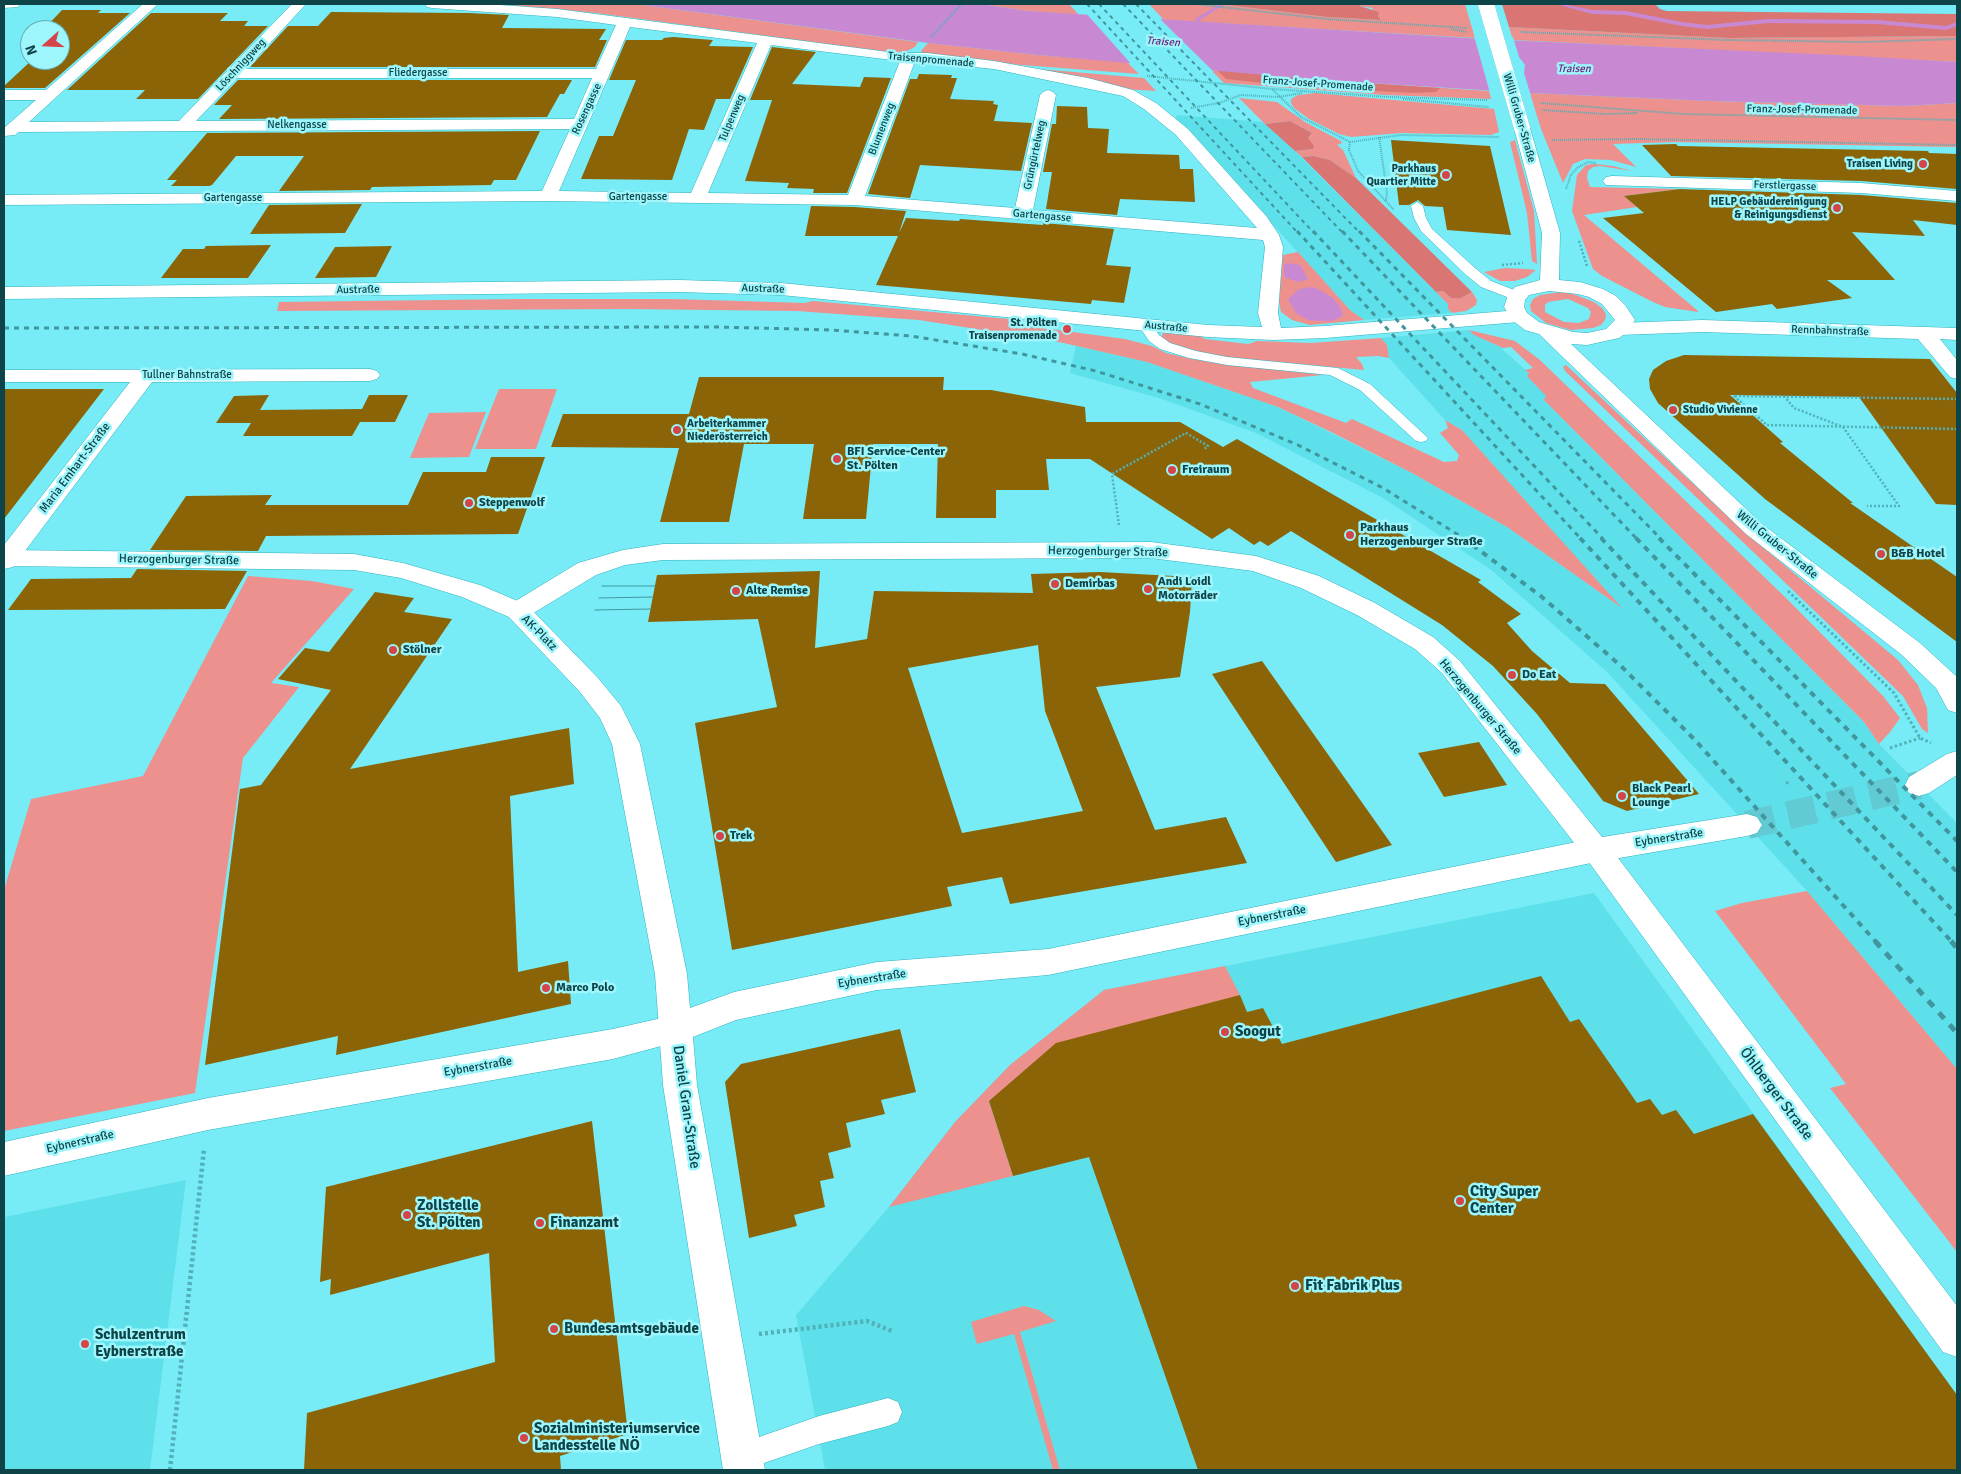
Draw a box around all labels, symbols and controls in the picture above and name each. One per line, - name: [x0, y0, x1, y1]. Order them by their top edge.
- north arrow: [20, 20, 70, 70]
- water label: Traisen: [1146, 34, 1180, 50]
- street label: Löschniggweg: [213, 36, 269, 94]
- text: N: [22, 42, 41, 57]
- street label: Traisenpromenade: [887, 50, 975, 70]
- water label: Traisen: [1557, 62, 1591, 76]
- street label: Fliedergasse: [388, 66, 448, 80]
- street label: Willi Gruber-Straße: [1500, 72, 1538, 164]
- street label: Franz-Josef-Promenade: [1262, 74, 1374, 94]
- street label: Rosengasse: [569, 81, 605, 137]
- street label: Tulpenweg: [716, 92, 748, 144]
- street label: Blumenweg: [866, 101, 898, 157]
- street label: Franz-Josef-Promenade: [1747, 102, 1857, 118]
- street label: Nelkengasse: [267, 118, 327, 132]
- street label: Grüngürtelweg: [1021, 119, 1049, 191]
- place label: Traisen Living: [1847, 157, 1913, 171]
- marker: Traisen Living: [1917, 158, 1929, 170]
- place label: Parkhaus Quartier Mitte: [1367, 162, 1436, 188]
- marker: Parkhaus Quartier Mitte: [1440, 169, 1452, 181]
- street label: Ferstlergasse: [1753, 178, 1817, 194]
- street label: Gartengasse: [609, 190, 667, 204]
- street label: Gartengasse: [204, 191, 262, 205]
- place label: HELP Gebäudereinigung & Reinigungsdienst: [1711, 195, 1827, 221]
- marker: HELP Gebäudereinigung & Reinigungsdienst: [1831, 202, 1843, 214]
- street label: Gartengasse: [1012, 207, 1072, 225]
- street label: Austraße: [741, 282, 785, 296]
- street label: Austraße: [336, 283, 380, 297]
- place label: St. Pölten Traisenpromenade: [969, 316, 1057, 342]
- street label: Austraße: [1144, 319, 1188, 335]
- marker: St. Pölten Traisenpromenade: [1061, 323, 1073, 335]
- street label: Rennbahnstraße: [1791, 323, 1869, 339]
- street label: Tullner Bahnstraße: [142, 368, 232, 382]
- place label: Studio Vivienne: [1683, 403, 1758, 417]
- marker: Studio Vivienne: [1667, 404, 1679, 416]
- place label: Arbeiterkammer Niederösterreich: [687, 417, 768, 443]
- street label: Maria Emhart-Straße: [36, 420, 114, 516]
- marker: Arbeiterkammer Niederösterreich: [671, 424, 683, 436]
- place label: BFI Service-Center St. Pölten: [847, 445, 945, 473]
- marker: BFI Service-Center St. Pölten: [831, 453, 843, 465]
- place label: Freiraum: [1182, 463, 1229, 477]
- marker: Freiraum: [1166, 464, 1178, 476]
- place label: Steppenwolf: [479, 496, 545, 510]
- marker: Steppenwolf: [463, 497, 475, 509]
- street label: Willi Gruber-Straße: [1733, 508, 1821, 582]
- place label: Parkhaus Herzogenburger Straße: [1360, 521, 1483, 549]
- marker: Parkhaus Herzogenburger Straße: [1344, 529, 1356, 541]
- street label: Herzogenburger Straße: [1048, 544, 1168, 560]
- place label: B&B Hotel: [1891, 547, 1945, 561]
- marker: B&B Hotel: [1875, 548, 1887, 560]
- street label: Herzogenburger Straße: [119, 552, 239, 568]
- place label: Andi Loidl Motorräder: [1158, 575, 1218, 603]
- place label: Demirbas: [1065, 577, 1115, 591]
- marker: Demirbas: [1049, 578, 1061, 590]
- marker: Andi Loidl Motorräder: [1142, 583, 1154, 595]
- place label: Alte Remise: [746, 584, 808, 598]
- marker: Alte Remise: [730, 585, 742, 597]
- street label: AK-Platz: [518, 612, 560, 654]
- place label: Stölner: [403, 643, 441, 657]
- marker: Stölner: [387, 644, 399, 656]
- street label: Herzogenburger Straße: [1436, 656, 1524, 758]
- place label: Do Eat: [1522, 668, 1556, 682]
- marker: Do Eat: [1506, 669, 1518, 681]
- place label: Black Pearl Lounge: [1632, 782, 1691, 810]
- marker: Black Pearl Lounge: [1616, 790, 1628, 802]
- street label: Eybnerstraße: [1634, 825, 1704, 851]
- place label: Trek: [730, 829, 752, 843]
- marker: Trek: [714, 830, 726, 842]
- street label: Eybnerstraße: [1237, 902, 1307, 930]
- street label: Eybnerstraße: [837, 966, 907, 992]
- place label: Marco Polo: [556, 981, 614, 995]
- marker: Marco Polo: [540, 982, 552, 994]
- place label: Soogut: [1235, 1023, 1281, 1041]
- marker: Soogut: [1219, 1026, 1231, 1038]
- street label: Daniel Gran-Straße: [668, 1044, 704, 1170]
- street label: Öhlberger Straße: [1735, 1044, 1817, 1144]
- street label: Eybnerstraße: [443, 1054, 513, 1080]
- street label: Eybnerstraße: [45, 1127, 115, 1157]
- place label: City Super Center: [1470, 1183, 1538, 1218]
- marker: City Super Center: [1454, 1195, 1466, 1207]
- place label: Zollstelle St. Pölten: [417, 1197, 481, 1232]
- marker: Zollstelle St. Pölten: [401, 1209, 413, 1221]
- place label: Finanzamt: [550, 1214, 619, 1232]
- marker: Finanzamt: [534, 1217, 546, 1229]
- place label: Fit Fabrik Plus: [1305, 1277, 1400, 1295]
- marker: Fit Fabrik Plus: [1289, 1280, 1301, 1292]
- place label: Bundesamtsgebäude: [564, 1320, 699, 1338]
- marker: Bundesamtsgebäude: [548, 1323, 560, 1335]
- place label: Schulzentrum Eybnerstraße: [95, 1326, 186, 1361]
- marker: Schulzentrum Eybnerstraße: [79, 1338, 91, 1350]
- place label: Sozialministeriumservice Landesstelle NÖ: [534, 1420, 700, 1455]
- marker: Sozialministeriumservice Landesstelle NÖ: [518, 1432, 530, 1444]

